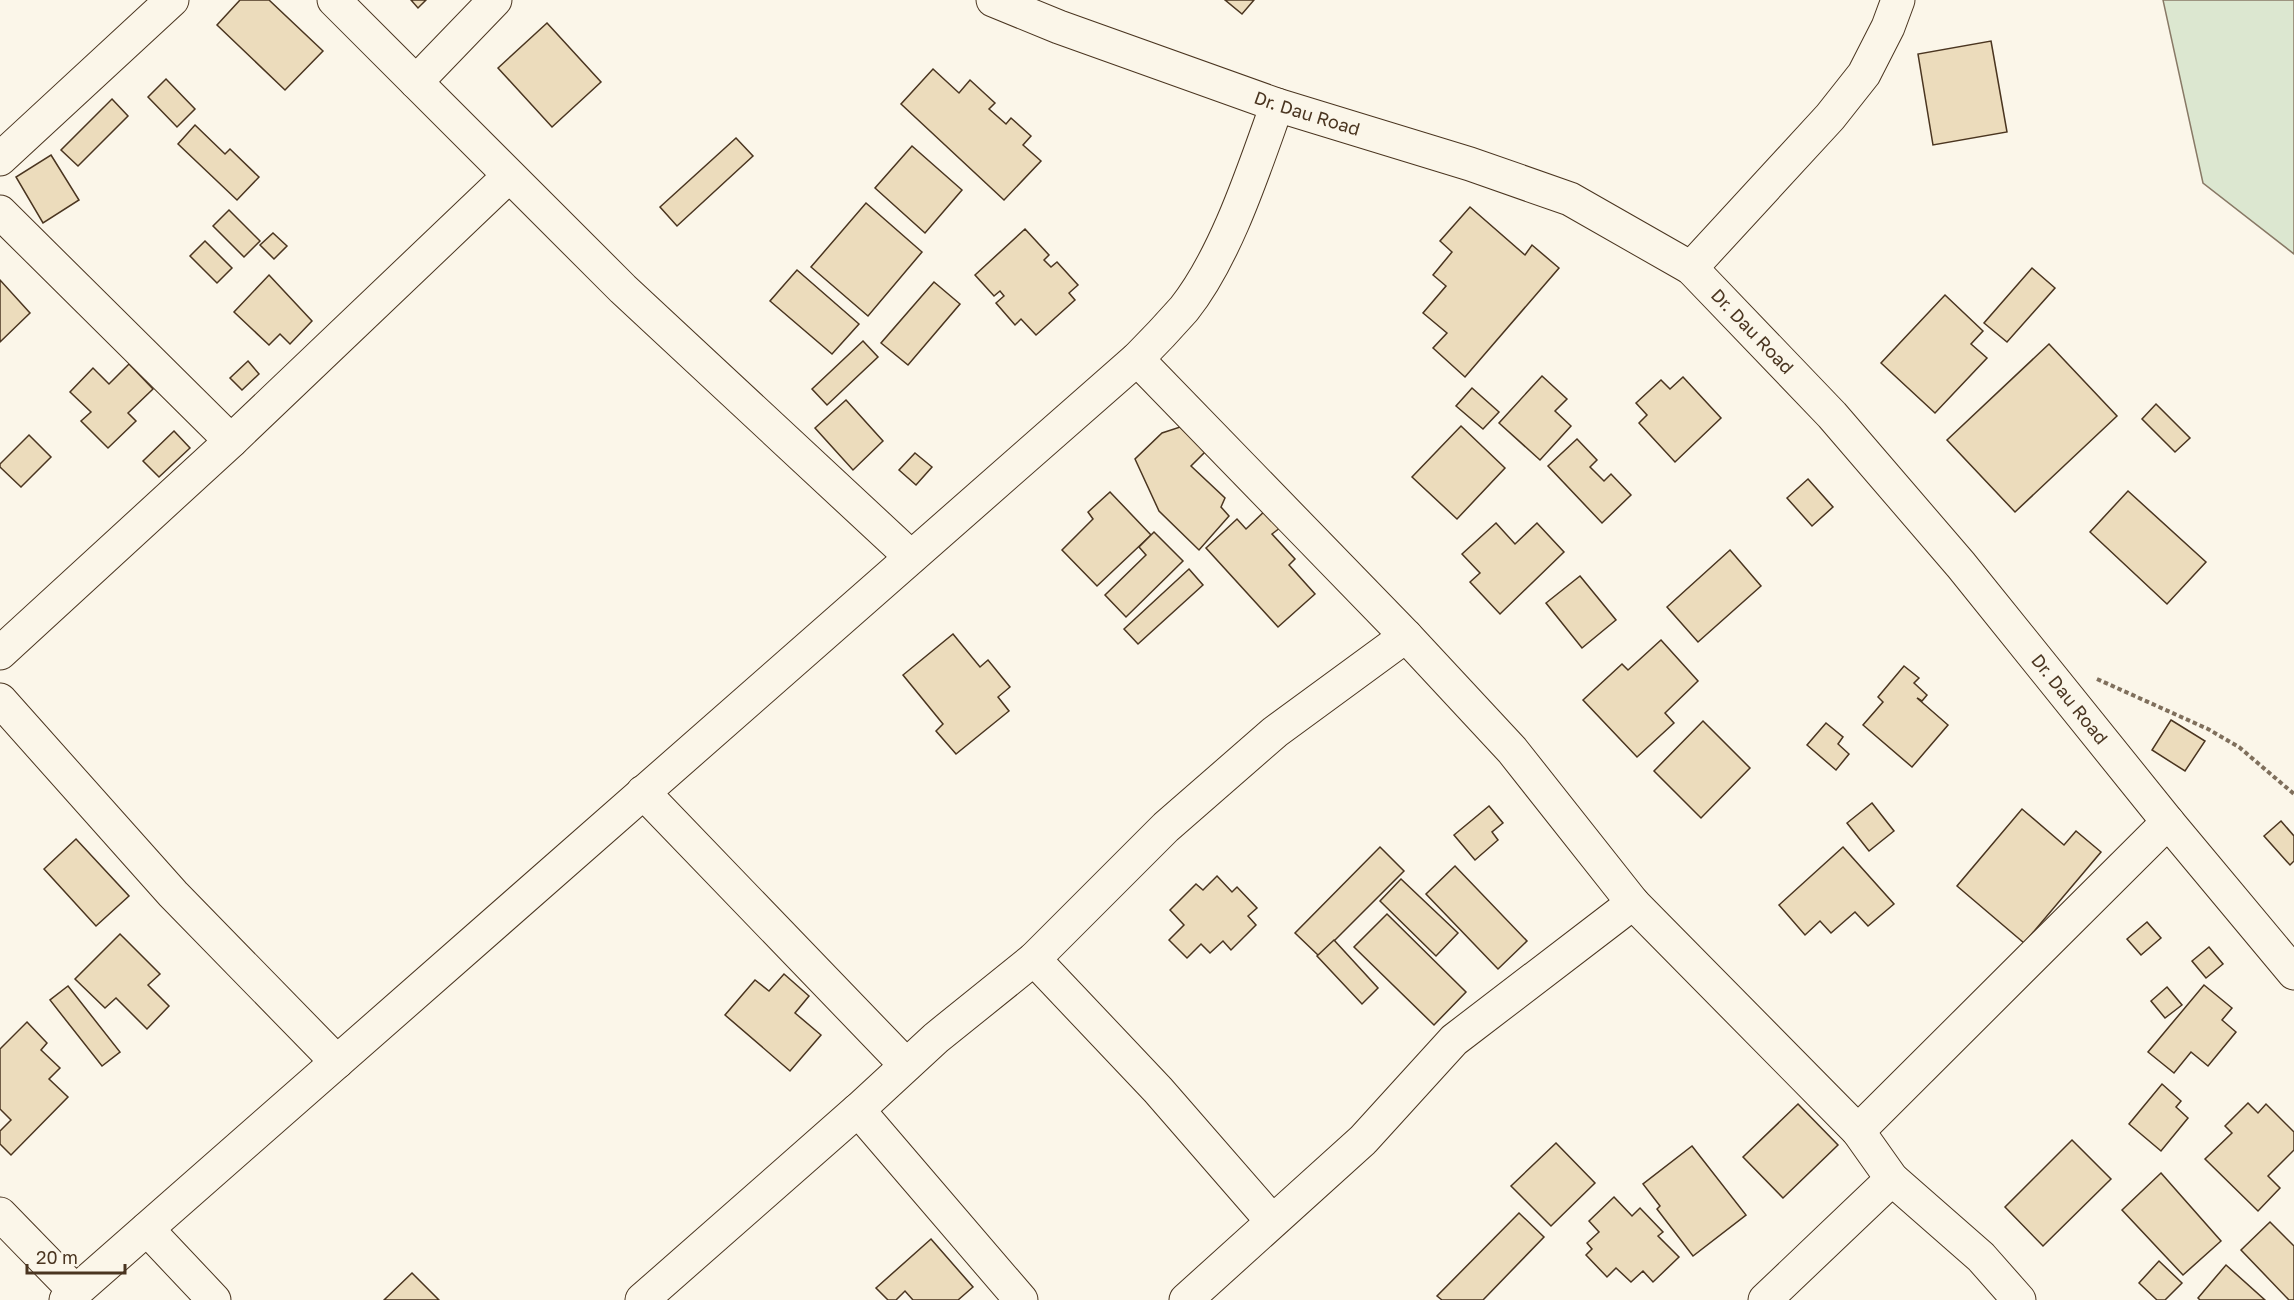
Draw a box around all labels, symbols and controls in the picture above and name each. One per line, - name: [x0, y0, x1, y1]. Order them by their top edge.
- street label: Dr. Dau Road: [1251, 86, 1363, 140]
- street label: Dr. Dau Road: [1707, 284, 1799, 378]
- street label: Dr. Dau Road: [2027, 649, 2113, 748]
- scale bar: [27, 1237, 124, 1275]
- text: 20 m: [36, 1246, 78, 1268]

